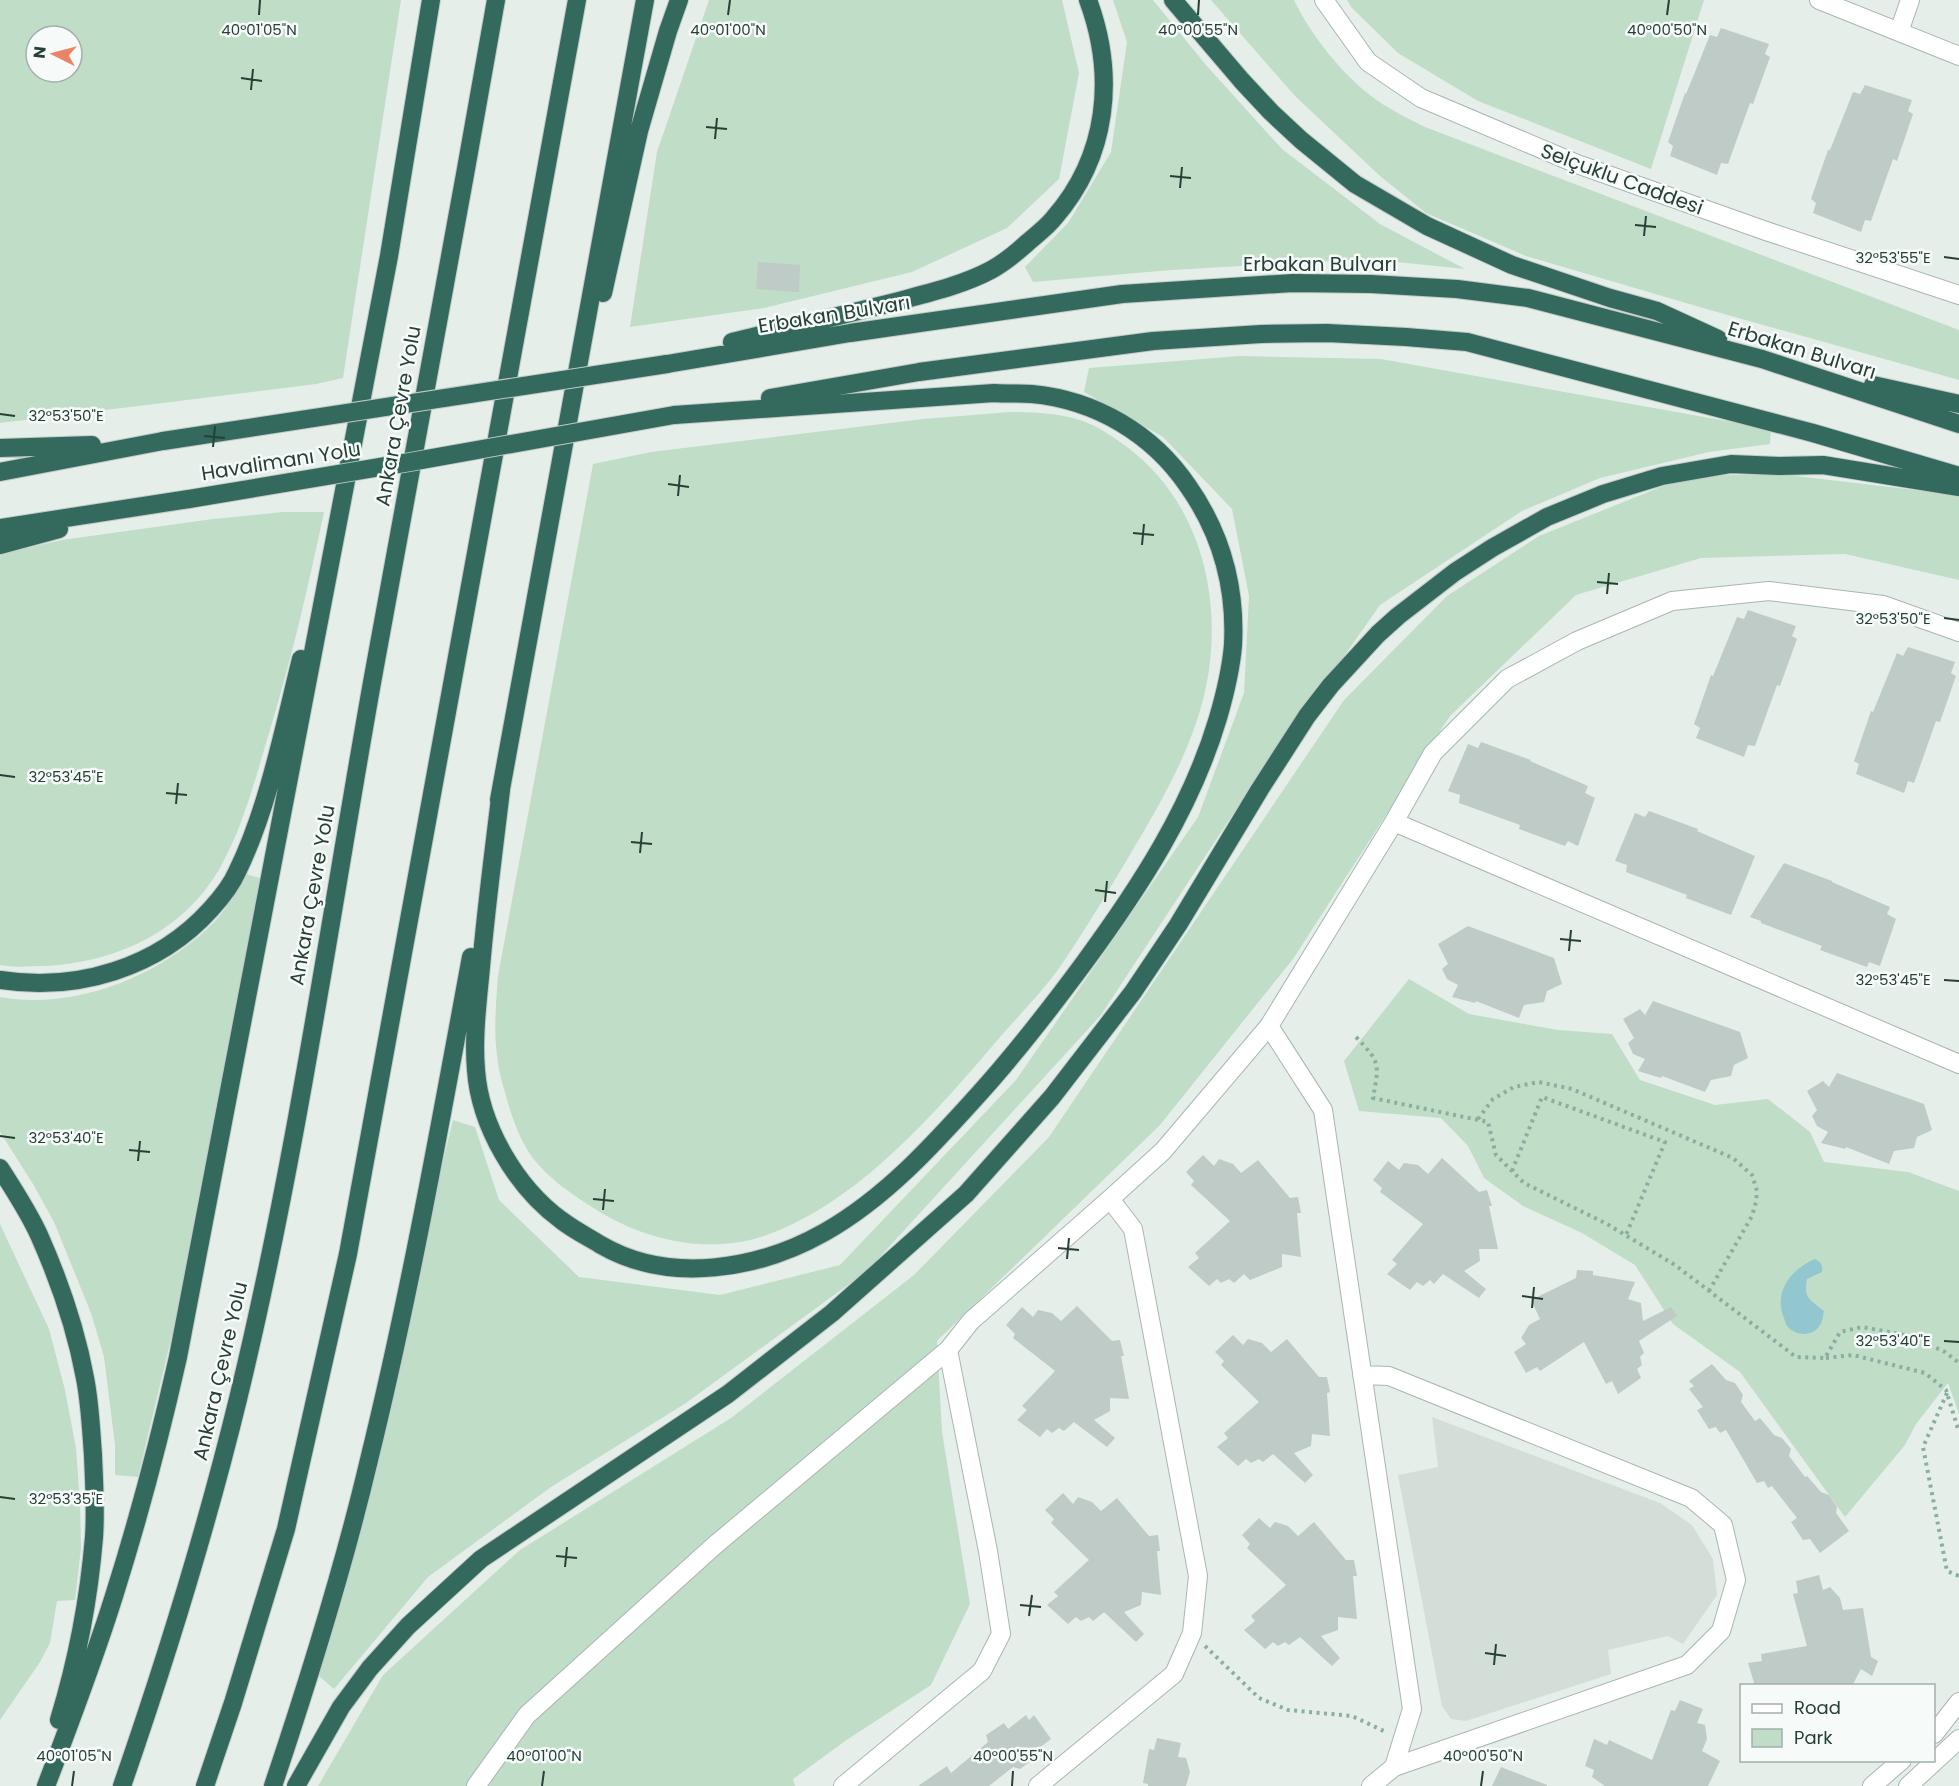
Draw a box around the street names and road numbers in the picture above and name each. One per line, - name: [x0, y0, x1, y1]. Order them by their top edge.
- street label: Selçuklu Caddesi: [1537, 137, 1707, 221]
- street label: Erbakan Bulvarı: [1243, 250, 1397, 278]
- street label: Erbakan Bulvarı: [756, 288, 912, 340]
- street label: Erbakan Bulvarı: [1724, 314, 1880, 386]
- street label: Ankara Çevre Yolu: [368, 324, 428, 508]
- street label: Havalimanı Yolu: [199, 435, 363, 487]
- street label: Ankara Çevre Yolu: [282, 803, 342, 987]
- street label: Ankara Çevre Yolu: [186, 1279, 254, 1463]

